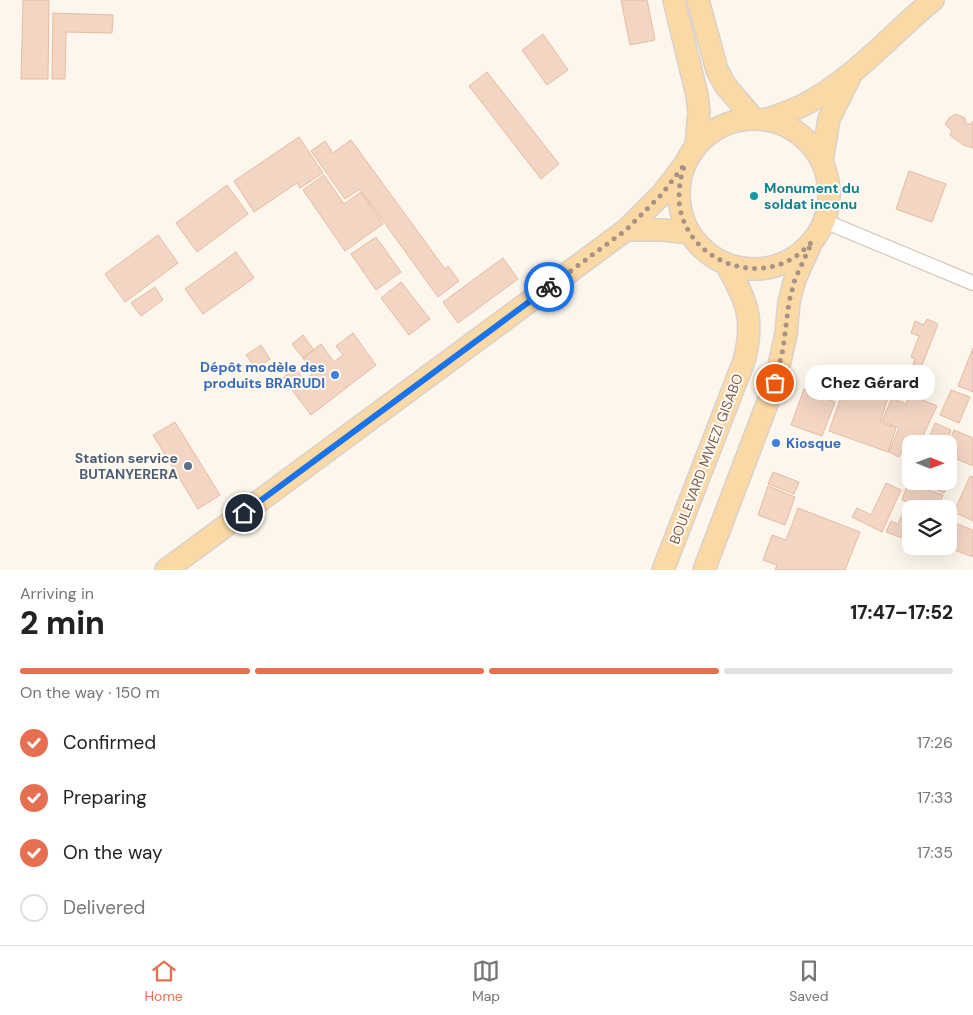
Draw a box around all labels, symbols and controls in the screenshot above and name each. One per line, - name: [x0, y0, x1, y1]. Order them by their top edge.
- place label: Monument du soldat inconu: [764, 179, 860, 213]
- marker: Monument du soldat inconu: [748, 190, 760, 202]
- courier: [524, 262, 574, 312]
- icon: bike: [535, 273, 563, 301]
- place label: Dépôt modèle des produits BRARUDI: [200, 358, 325, 392]
- pin: [754, 362, 796, 404]
- callout: Chez Gérard: [805, 366, 935, 400]
- marker: Dépôt modèle des produits BRARUDI: [329, 369, 341, 381]
- icon: bag: [761, 369, 789, 397]
- street label: BOULEVARD MWEZI GISABO: [665, 371, 747, 547]
- text: Chez Gérard: [821, 372, 919, 393]
- place label: Kiosque: [786, 434, 841, 452]
- north arrow: [902, 435, 958, 490]
- map controls: [902, 435, 957, 555]
- marker: Kiosque: [770, 437, 782, 449]
- place label: Station service BUTANYERERA: [75, 449, 178, 483]
- marker: Station service BUTANYERERA: [182, 460, 194, 472]
- pin: [223, 492, 265, 534]
- icon: home: [230, 499, 258, 527]
- button: layers: [902, 500, 957, 555]
- text: Arriving in: [20, 583, 94, 604]
- text: 17:47–17:52: [850, 600, 953, 625]
- text: 2 min: [20, 602, 105, 644]
- text: On the way · 150 m: [20, 682, 160, 703]
- icon: check: [20, 729, 48, 757]
- text: Confirmed: [63, 730, 156, 755]
- text: 17:26: [917, 732, 953, 753]
- icon: check: [20, 784, 48, 812]
- text: Preparing: [63, 785, 147, 810]
- text: 17:33: [917, 787, 953, 808]
- icon: check: [20, 839, 48, 867]
- text: On the way: [63, 840, 163, 865]
- text: 17:35: [917, 842, 953, 863]
- text: Delivered: [63, 895, 145, 920]
- tab: Home: [145, 957, 183, 1005]
- tab: Map: [472, 957, 500, 1005]
- tab: Saved: [789, 957, 828, 1005]

